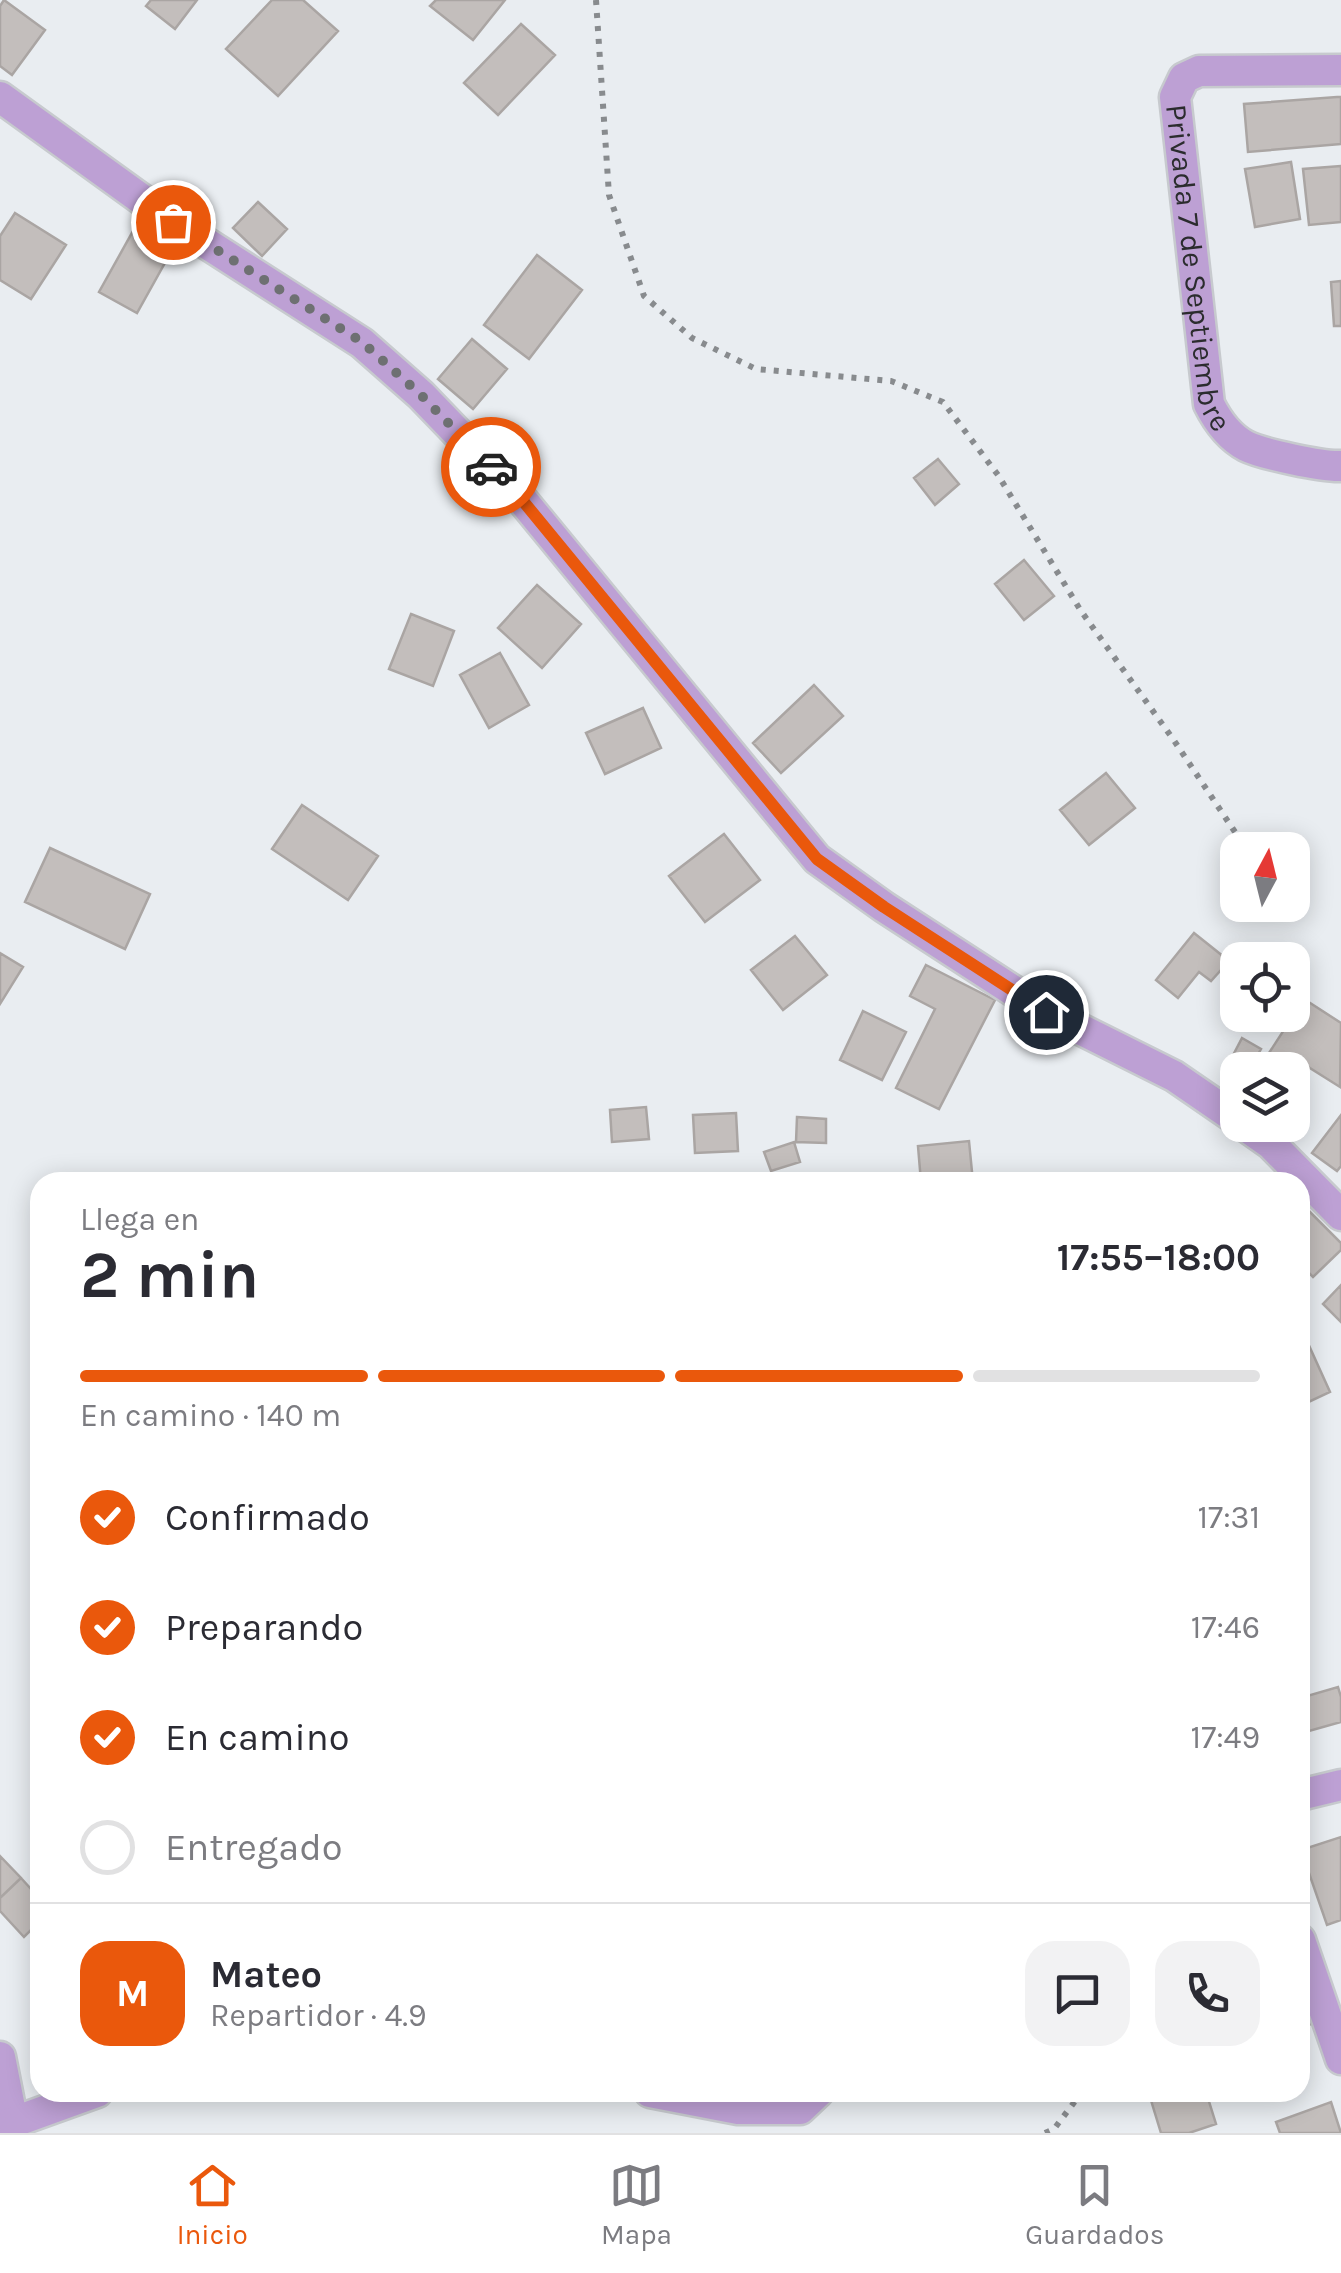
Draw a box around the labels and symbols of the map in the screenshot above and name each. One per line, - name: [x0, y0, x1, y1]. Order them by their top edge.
- street label: Privada 7 de Septiembre: [1158, 102, 1239, 439]
- pin: [131, 180, 216, 265]
- courier: [441, 417, 541, 517]
- north arrow: [1220, 832, 1310, 922]
- pin: [1004, 970, 1089, 1055]

